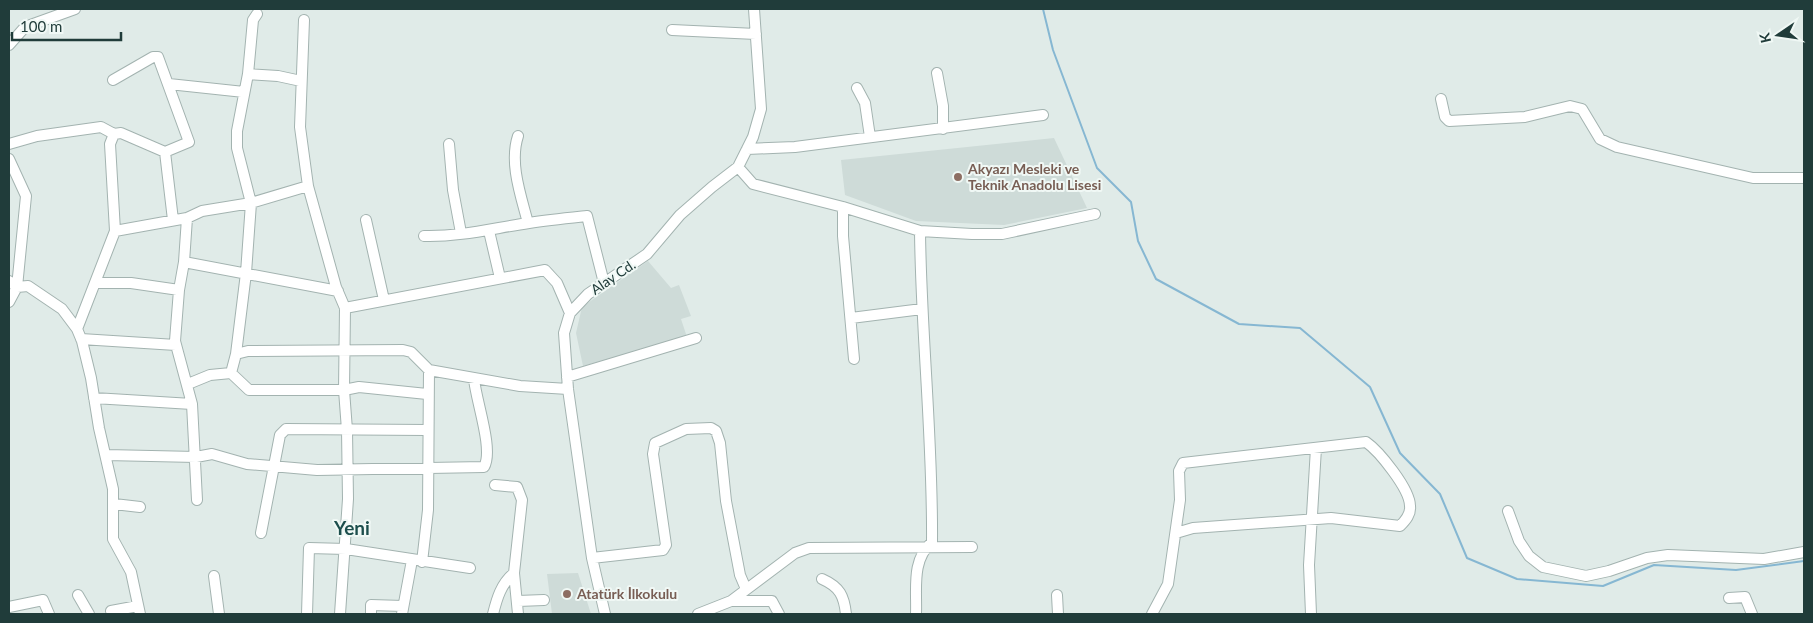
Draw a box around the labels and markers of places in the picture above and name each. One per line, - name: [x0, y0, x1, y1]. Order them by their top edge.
- place label: Akyazı Mesleki ve Teknik Anadolu Lisesi: [967, 160, 1101, 193]
- marker: Akyazı Mesleki ve Teknik Anadolu Lisesi: [952, 171, 964, 183]
- place label: Atatürk İlkokulu: [576, 585, 677, 602]
- marker: Atatürk İlkokulu: [561, 588, 573, 600]

